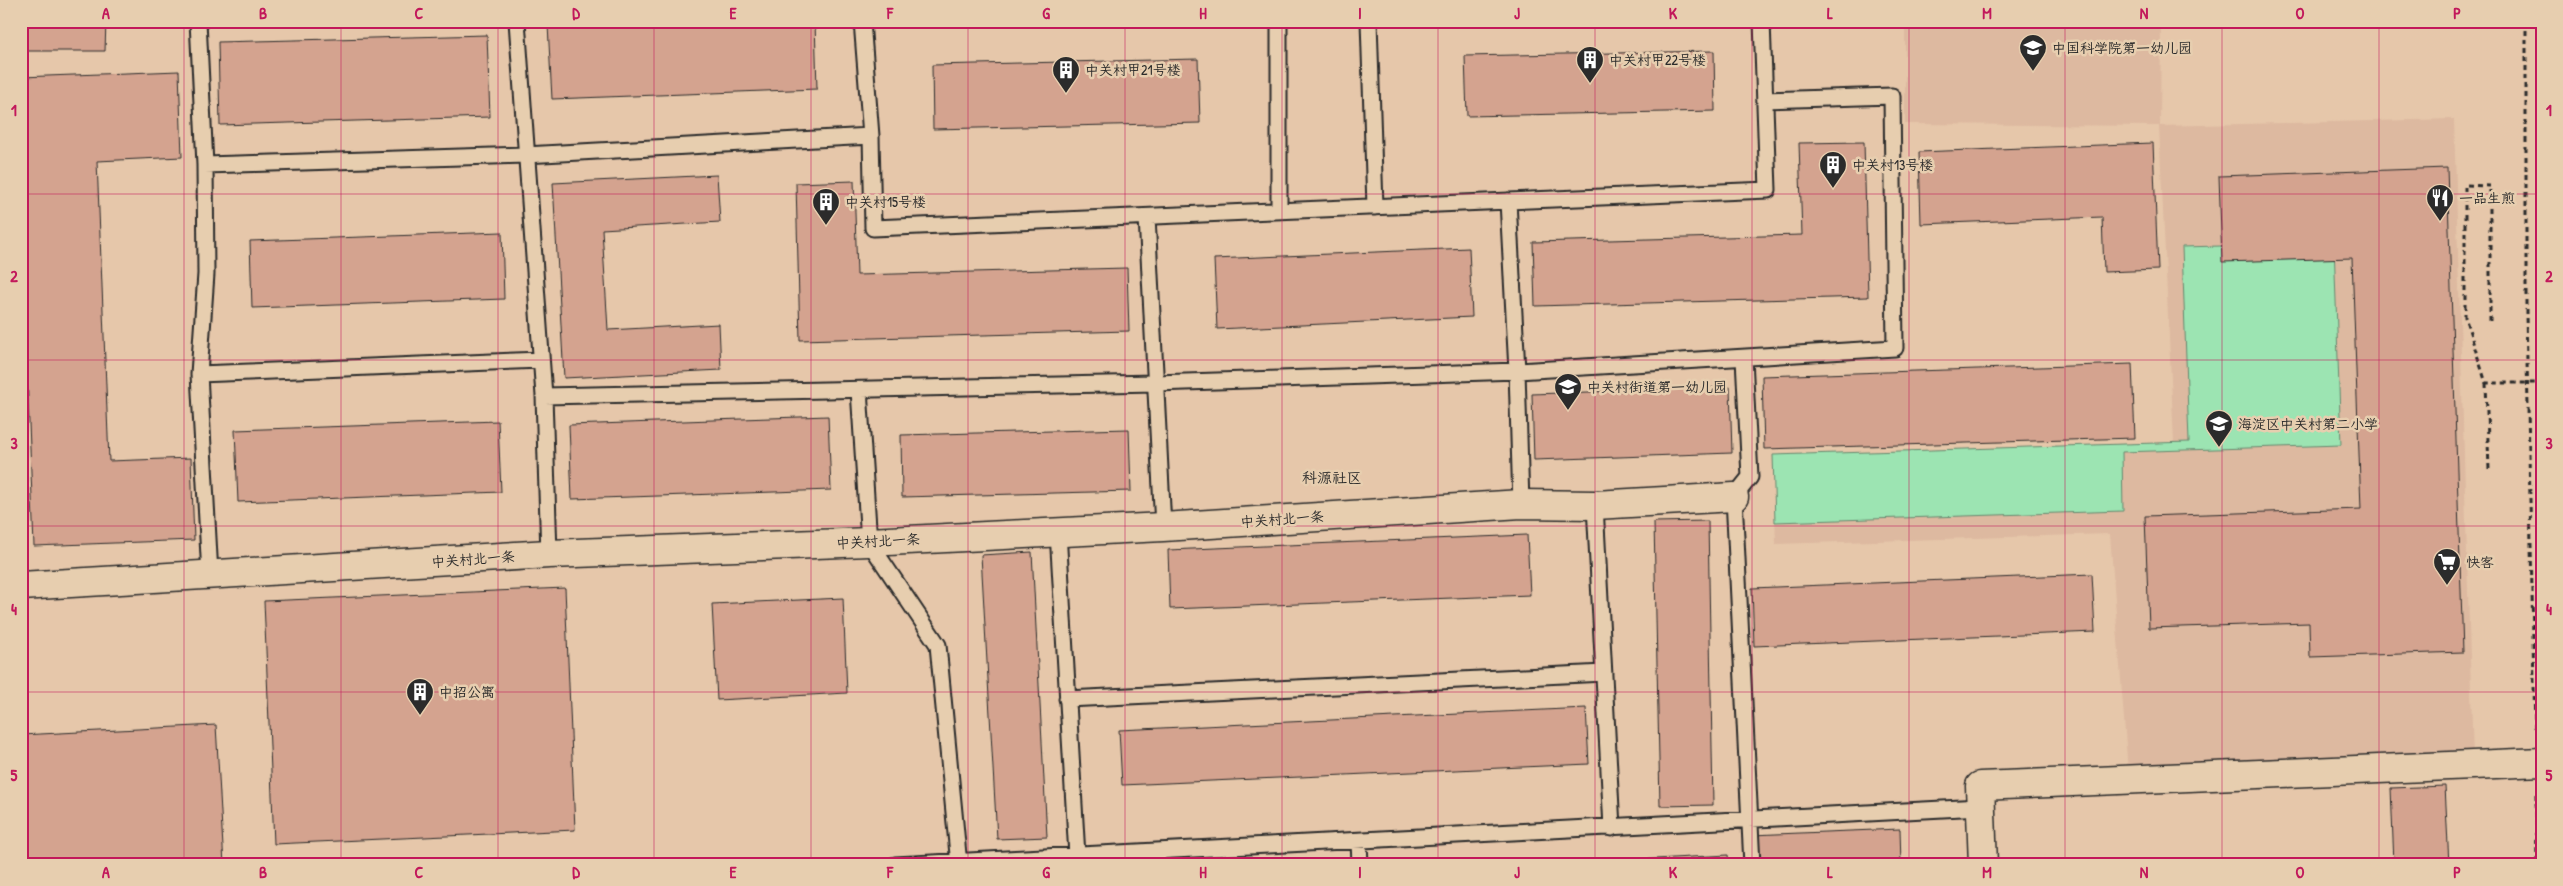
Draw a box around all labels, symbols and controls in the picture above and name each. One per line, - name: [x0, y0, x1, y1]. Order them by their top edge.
- text: A: [102, 2, 110, 24]
- text: B: [259, 2, 267, 24]
- text: C: [415, 2, 424, 24]
- text: D: [572, 2, 580, 24]
- text: E: [729, 2, 737, 24]
- text: F: [886, 2, 894, 24]
- text: G: [1042, 2, 1050, 24]
- text: H: [1199, 2, 1207, 24]
- text: I: [1358, 2, 1362, 24]
- text: J: [1514, 2, 1520, 24]
- text: K: [1669, 2, 1678, 24]
- text: L: [1827, 2, 1833, 24]
- text: M: [1982, 2, 1992, 24]
- text: N: [2140, 2, 2149, 24]
- text: O: [2296, 2, 2305, 24]
- text: P: [2453, 2, 2461, 24]
- school or university icon: 中国科学院第一幼儿园: [2018, 33, 2048, 72]
- place label: 中国科学院第一幼儿园: [2052, 38, 2192, 57]
- building icon: 中关村甲22号楼: [1575, 45, 1605, 84]
- place label: 中关村甲22号楼: [1609, 50, 1706, 69]
- building icon: 中关村甲21号楼: [1051, 55, 1081, 94]
- place label: 中关村甲21号楼: [1085, 60, 1181, 79]
- text: 1: [11, 99, 17, 121]
- text: 1: [2546, 99, 2552, 121]
- building icon: 中关村13号楼: [1818, 150, 1848, 189]
- place label: 中关村13号楼: [1852, 155, 1933, 174]
- restaurant icon: 一品生煎: [2425, 183, 2455, 222]
- building icon: 中关村15号楼: [811, 187, 841, 226]
- place label: 一品生煎: [2459, 188, 2515, 207]
- place label: 中关村15号楼: [845, 192, 926, 211]
- text: 2: [10, 265, 18, 287]
- text: 2: [2545, 265, 2553, 287]
- school or university icon: 中关村街道第一幼儿园: [1553, 372, 1583, 411]
- place label: 中关村街道第一幼儿园: [1587, 377, 1727, 396]
- school or university icon: 海淀区中关村第二小学: [2204, 409, 2234, 448]
- place label: 海淀区中关村第二小学: [2238, 414, 2378, 433]
- text: 3: [10, 432, 18, 454]
- text: 3: [2545, 432, 2553, 454]
- district label: 科源社区: [1302, 467, 1362, 488]
- street label: 中关村北一条: [1239, 506, 1325, 531]
- street label: 中关村北一条: [836, 529, 920, 552]
- street label: 中关村北一条: [430, 546, 516, 571]
- supermarket icon: 快客: [2432, 547, 2462, 586]
- place label: 快客: [2466, 552, 2494, 571]
- text: 4: [11, 598, 17, 620]
- text: 4: [2546, 598, 2552, 620]
- building icon: 中招公寓: [405, 677, 435, 716]
- place label: 中招公寓: [439, 682, 495, 701]
- text: 5: [11, 764, 18, 786]
- text: 5: [2546, 764, 2553, 786]
- text: A: [102, 861, 110, 883]
- text: B: [259, 861, 267, 883]
- text: C: [415, 861, 424, 883]
- text: D: [572, 861, 580, 883]
- text: E: [729, 861, 737, 883]
- text: F: [886, 861, 894, 883]
- text: G: [1042, 861, 1050, 883]
- text: H: [1199, 861, 1207, 883]
- text: I: [1358, 861, 1362, 883]
- text: J: [1514, 861, 1520, 883]
- text: K: [1669, 861, 1678, 883]
- text: L: [1827, 861, 1833, 883]
- text: M: [1982, 861, 1992, 883]
- text: N: [2140, 861, 2149, 883]
- text: O: [2296, 861, 2305, 883]
- text: P: [2453, 861, 2461, 883]

